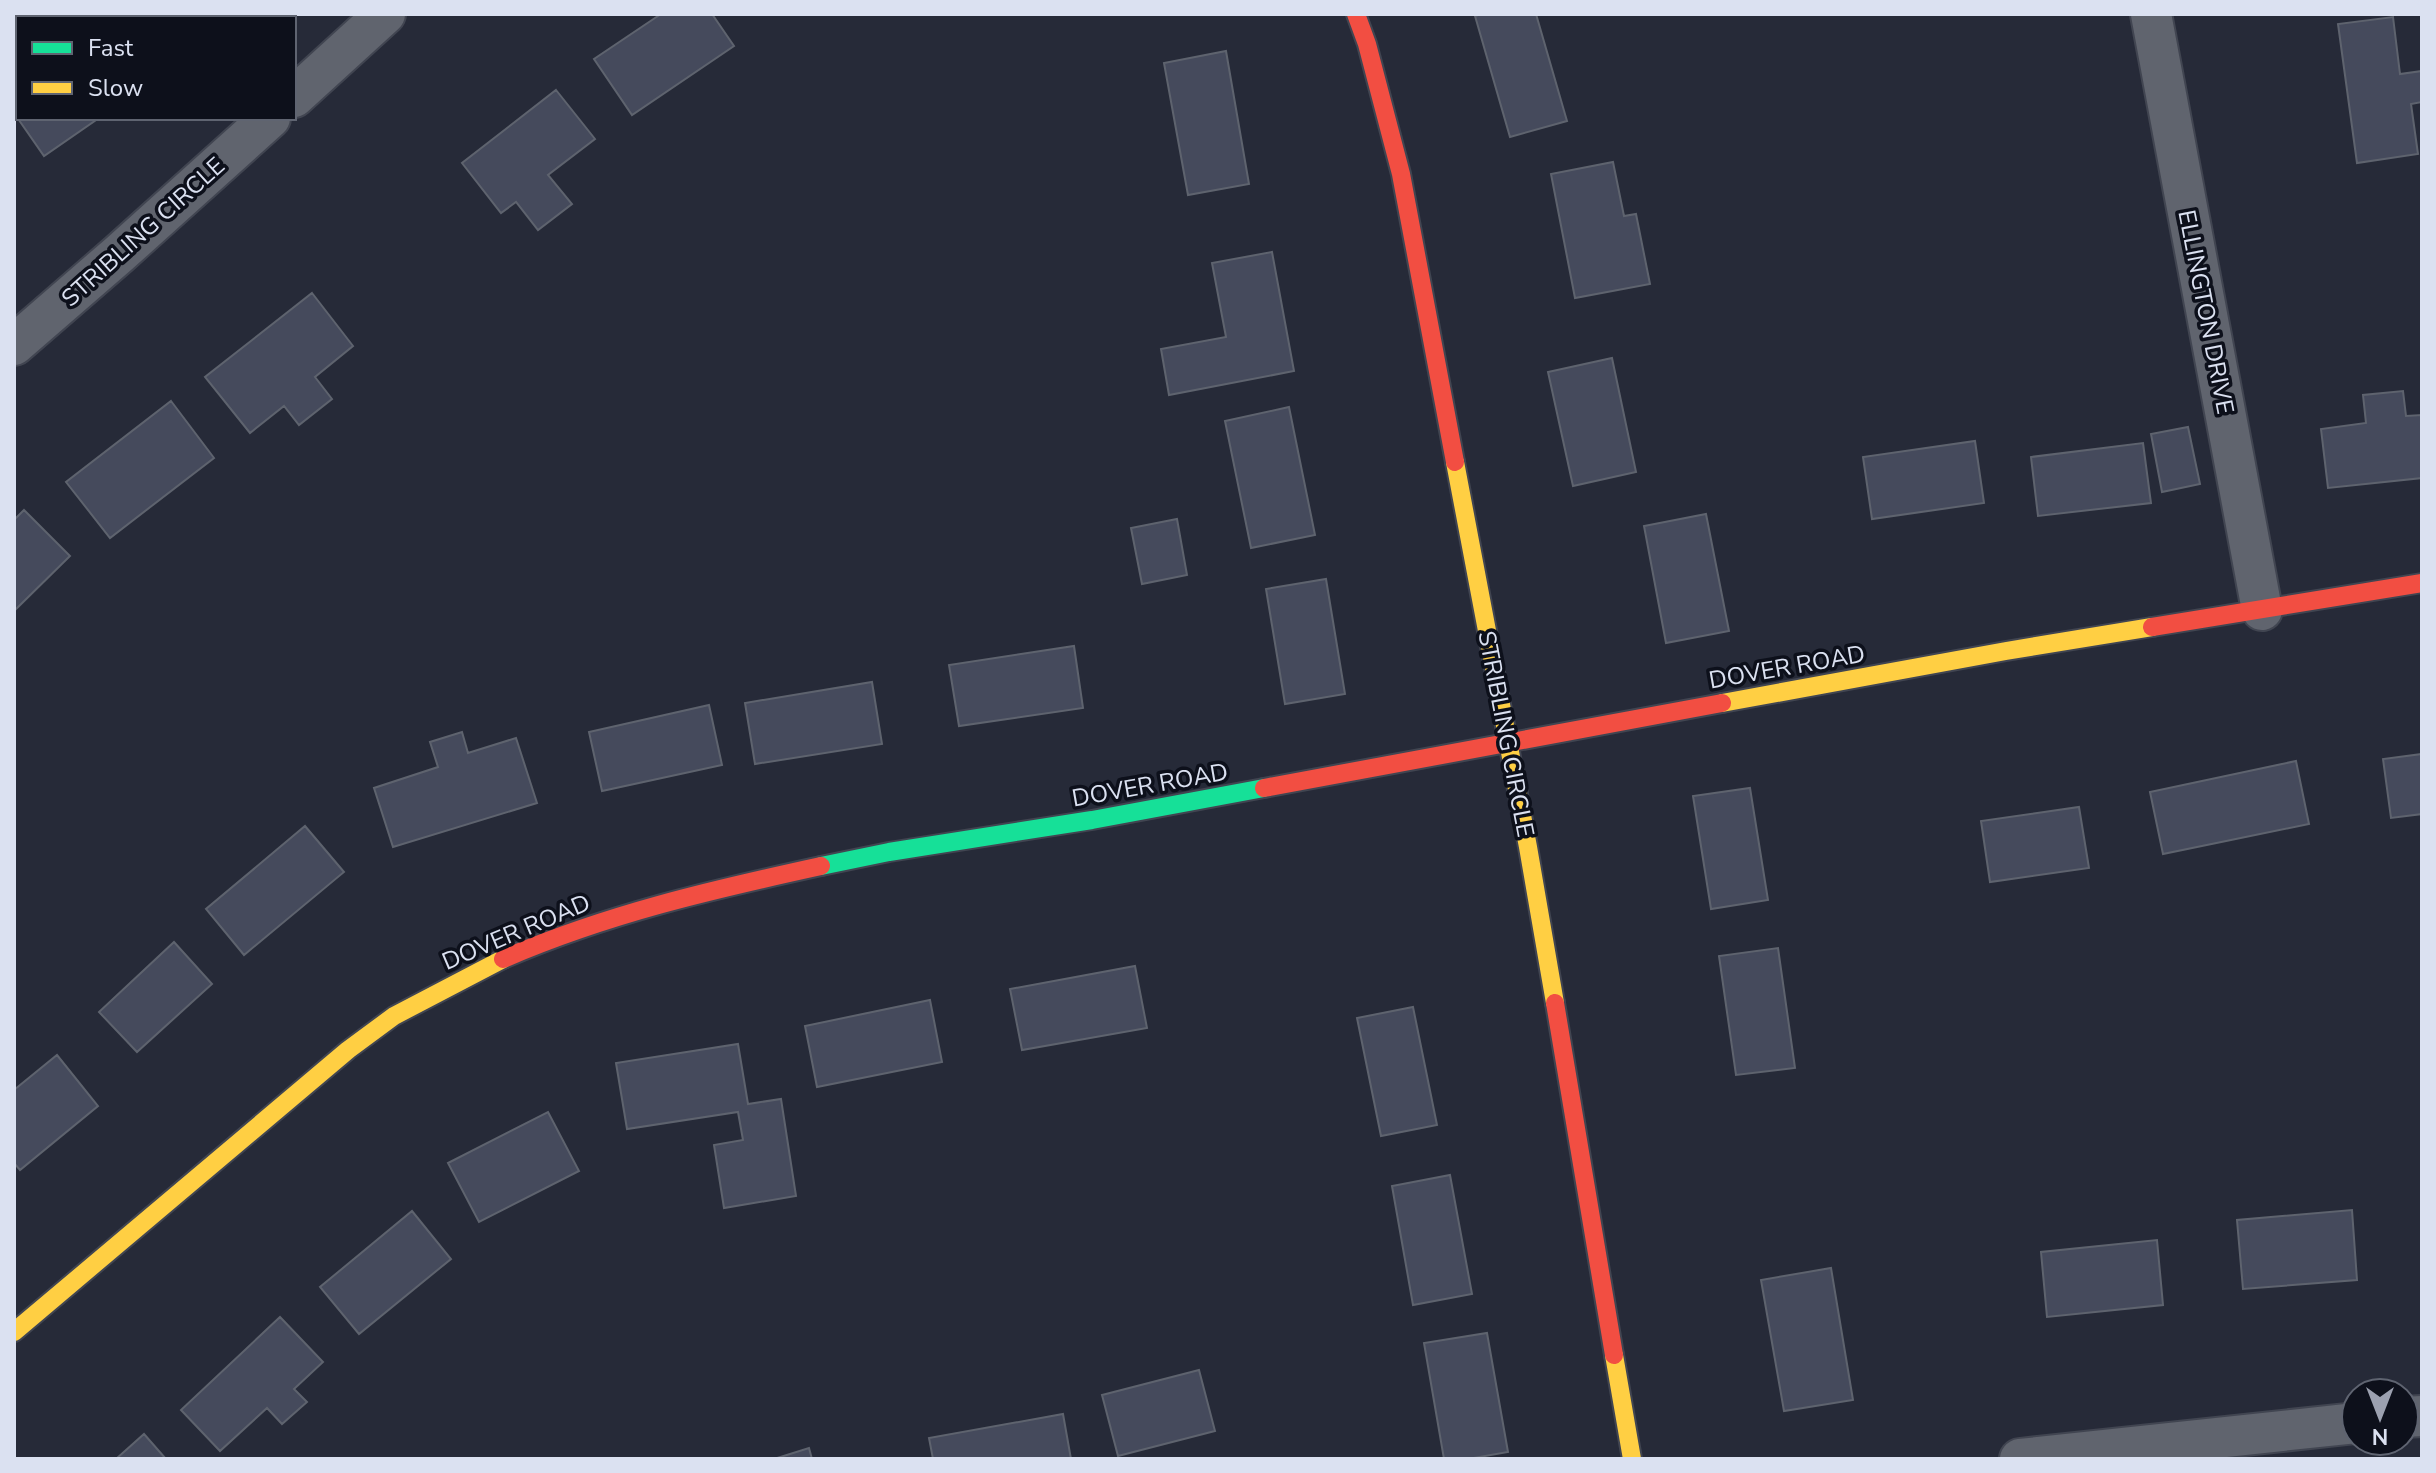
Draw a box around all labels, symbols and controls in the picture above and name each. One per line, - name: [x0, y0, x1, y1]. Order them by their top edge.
- legend: [16, 16, 296, 120]
- text: Fast: [88, 32, 134, 64]
- text: Slow: [88, 72, 143, 104]
- street label: STRIBLING CIRCLE: [55, 150, 231, 314]
- street label: ELLINGTON DRIVE: [2171, 207, 2241, 417]
- street label: STRIBLING CIRCLE: [1470, 628, 1542, 840]
- street label: DOVER ROAD: [1706, 638, 1868, 696]
- street label: DOVER ROAD: [1069, 756, 1231, 814]
- street label: DOVER ROAD: [437, 886, 595, 978]
- north arrow: [2340, 1377, 2420, 1457]
- text: N: [2372, 1421, 2388, 1451]

